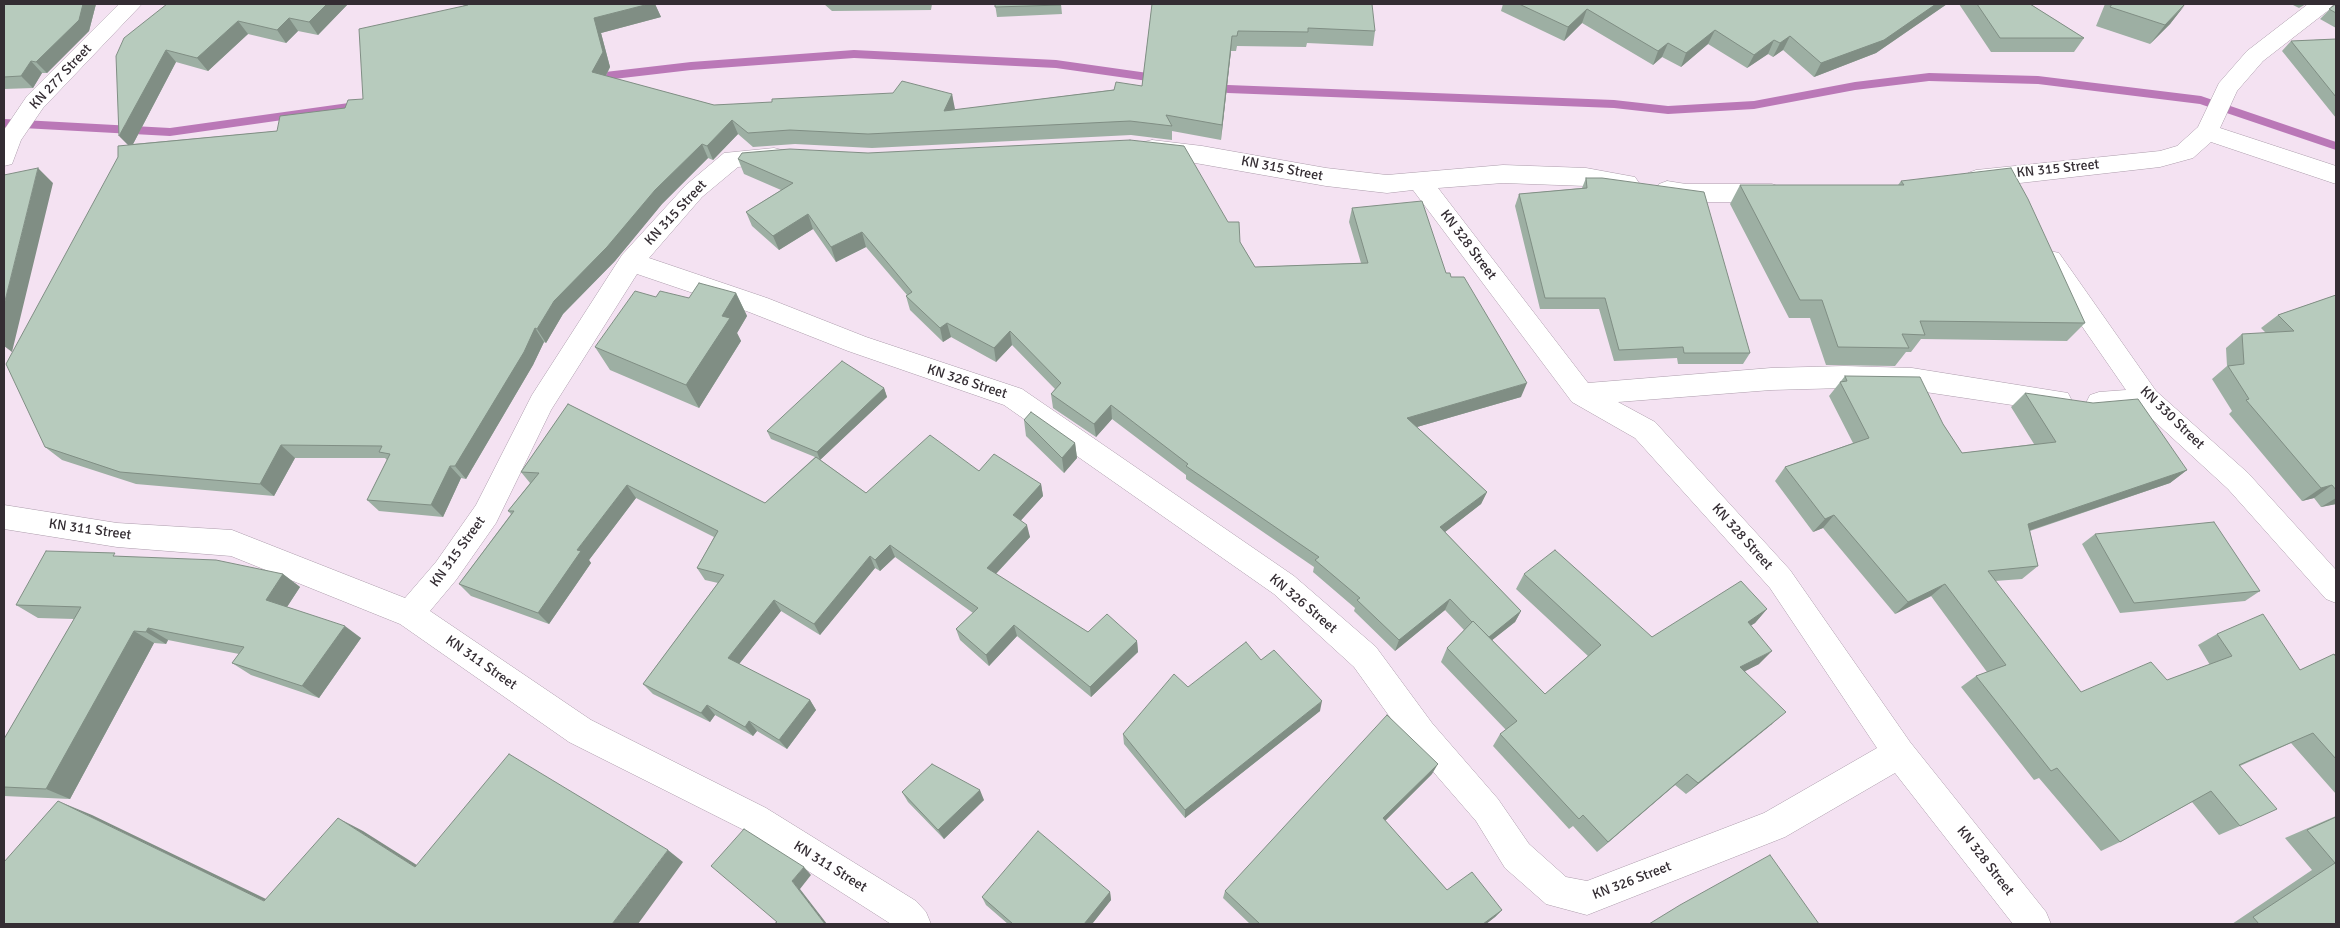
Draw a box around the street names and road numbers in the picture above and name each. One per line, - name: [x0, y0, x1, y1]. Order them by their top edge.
- street label: KN 277 Street: [26, 41, 96, 113]
- street label: KN 315 Street: [1240, 153, 1324, 185]
- street label: KN 315 Street: [2016, 156, 2100, 182]
- street label: KN 315 Street: [641, 177, 711, 249]
- street label: KN 328 Street: [1436, 207, 1500, 283]
- street label: KN 326 Street: [925, 361, 1009, 403]
- street label: KN 330 Street: [2136, 383, 2208, 453]
- street label: KN 328 Street: [1708, 500, 1776, 574]
- street label: KN 315 Street: [427, 513, 489, 591]
- street label: KN 311 Street: [48, 516, 132, 544]
- street label: KN 326 Street: [1266, 571, 1340, 637]
- street label: KN 311 Street: [442, 632, 520, 694]
- street label: KN 328 Street: [1953, 823, 2017, 899]
- street label: KN 311 Street: [790, 838, 870, 896]
- street label: KN 326 Street: [1590, 858, 1674, 904]

